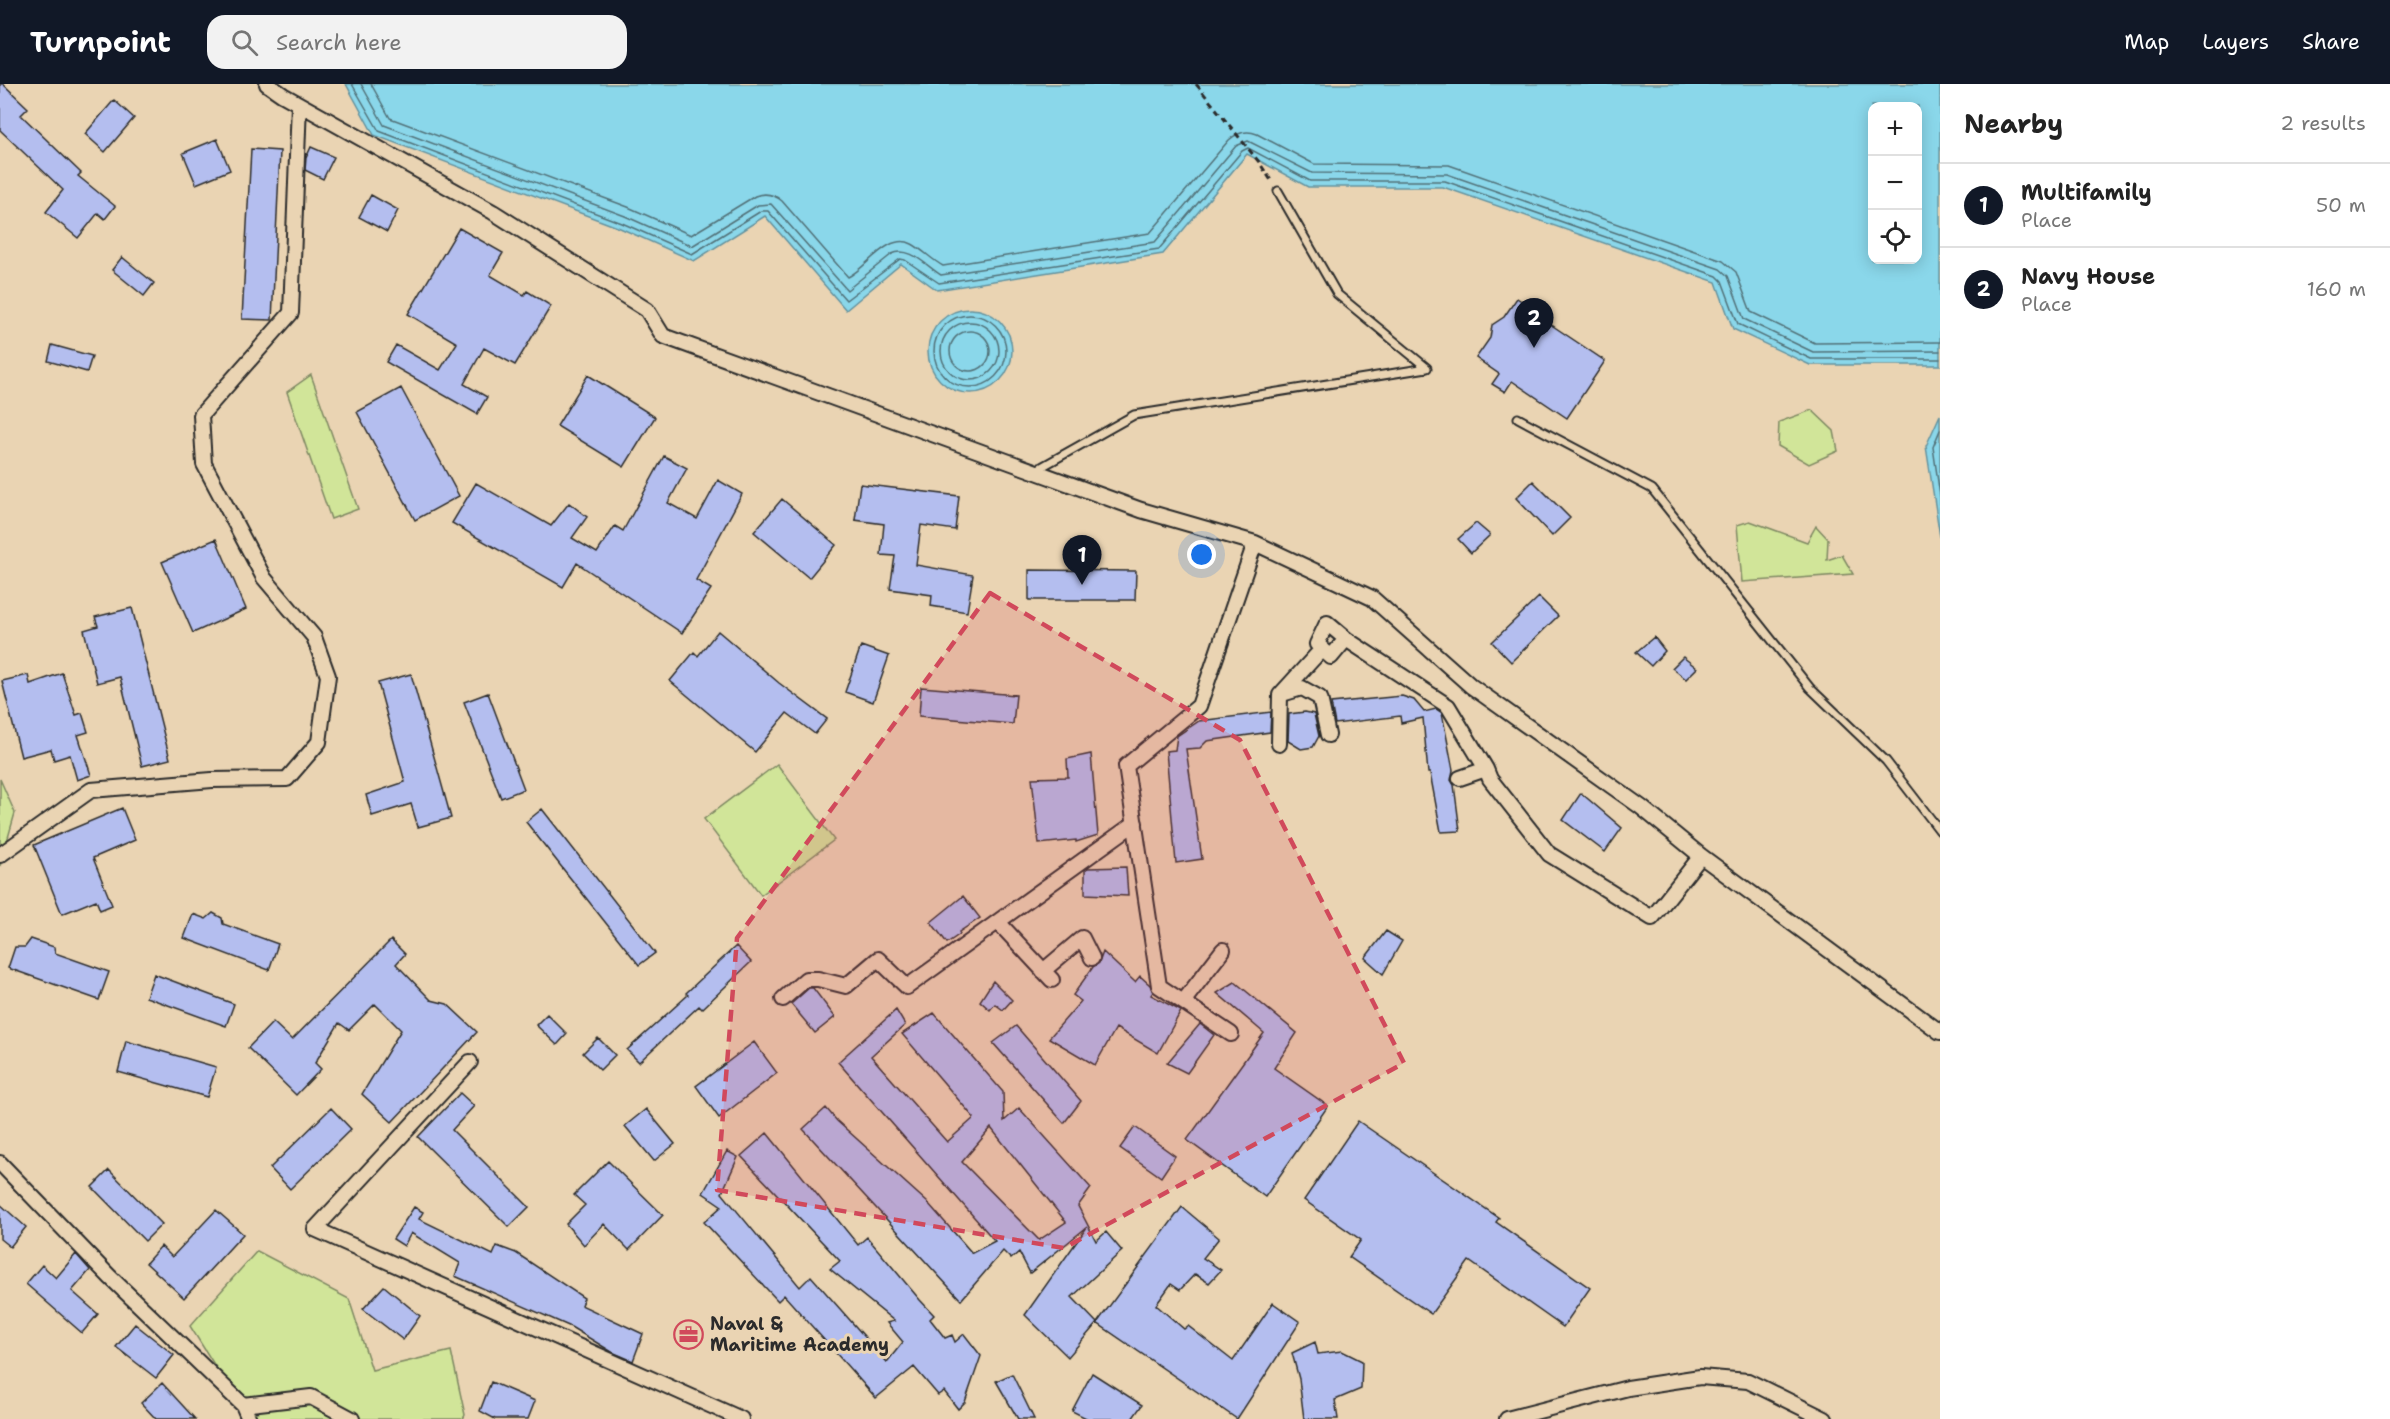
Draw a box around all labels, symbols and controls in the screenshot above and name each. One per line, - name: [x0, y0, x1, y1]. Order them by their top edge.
- search box: [207, 15, 627, 69]
- text: Turnpoint: [30, 23, 171, 61]
- icon: search: [228, 26, 261, 59]
- text: Search here: [276, 28, 402, 57]
- text: Map: [2124, 28, 2169, 56]
- text: Layers: [2202, 28, 2269, 56]
- text: Share: [2302, 28, 2360, 56]
- map controls: [1868, 102, 1922, 264]
- button: +: [1868, 102, 1922, 156]
- text: Nearby: [1964, 106, 2063, 141]
- text: 2 results: [2280, 110, 2366, 136]
- button: −: [1868, 156, 1922, 210]
- text: Multifamily: [2021, 178, 2152, 207]
- text: 1: [1979, 192, 1988, 218]
- text: 50 m: [2316, 192, 2366, 218]
- text: Place: [2021, 207, 2072, 233]
- button: locate: [1868, 210, 1922, 264]
- text: Navy House: [2021, 262, 2155, 291]
- text: 2: [1977, 276, 1991, 302]
- text: 160 m: [2307, 276, 2366, 302]
- text: Place: [2021, 291, 2072, 317]
- pin: 2: [1514, 298, 1553, 348]
- pin: 1: [1062, 536, 1102, 585]
- your location: [1187, 540, 1216, 569]
- place label: Naval & Maritime Academy: [710, 1312, 889, 1357]
- office icon: Naval & Maritime Academy: [673, 1318, 705, 1350]

